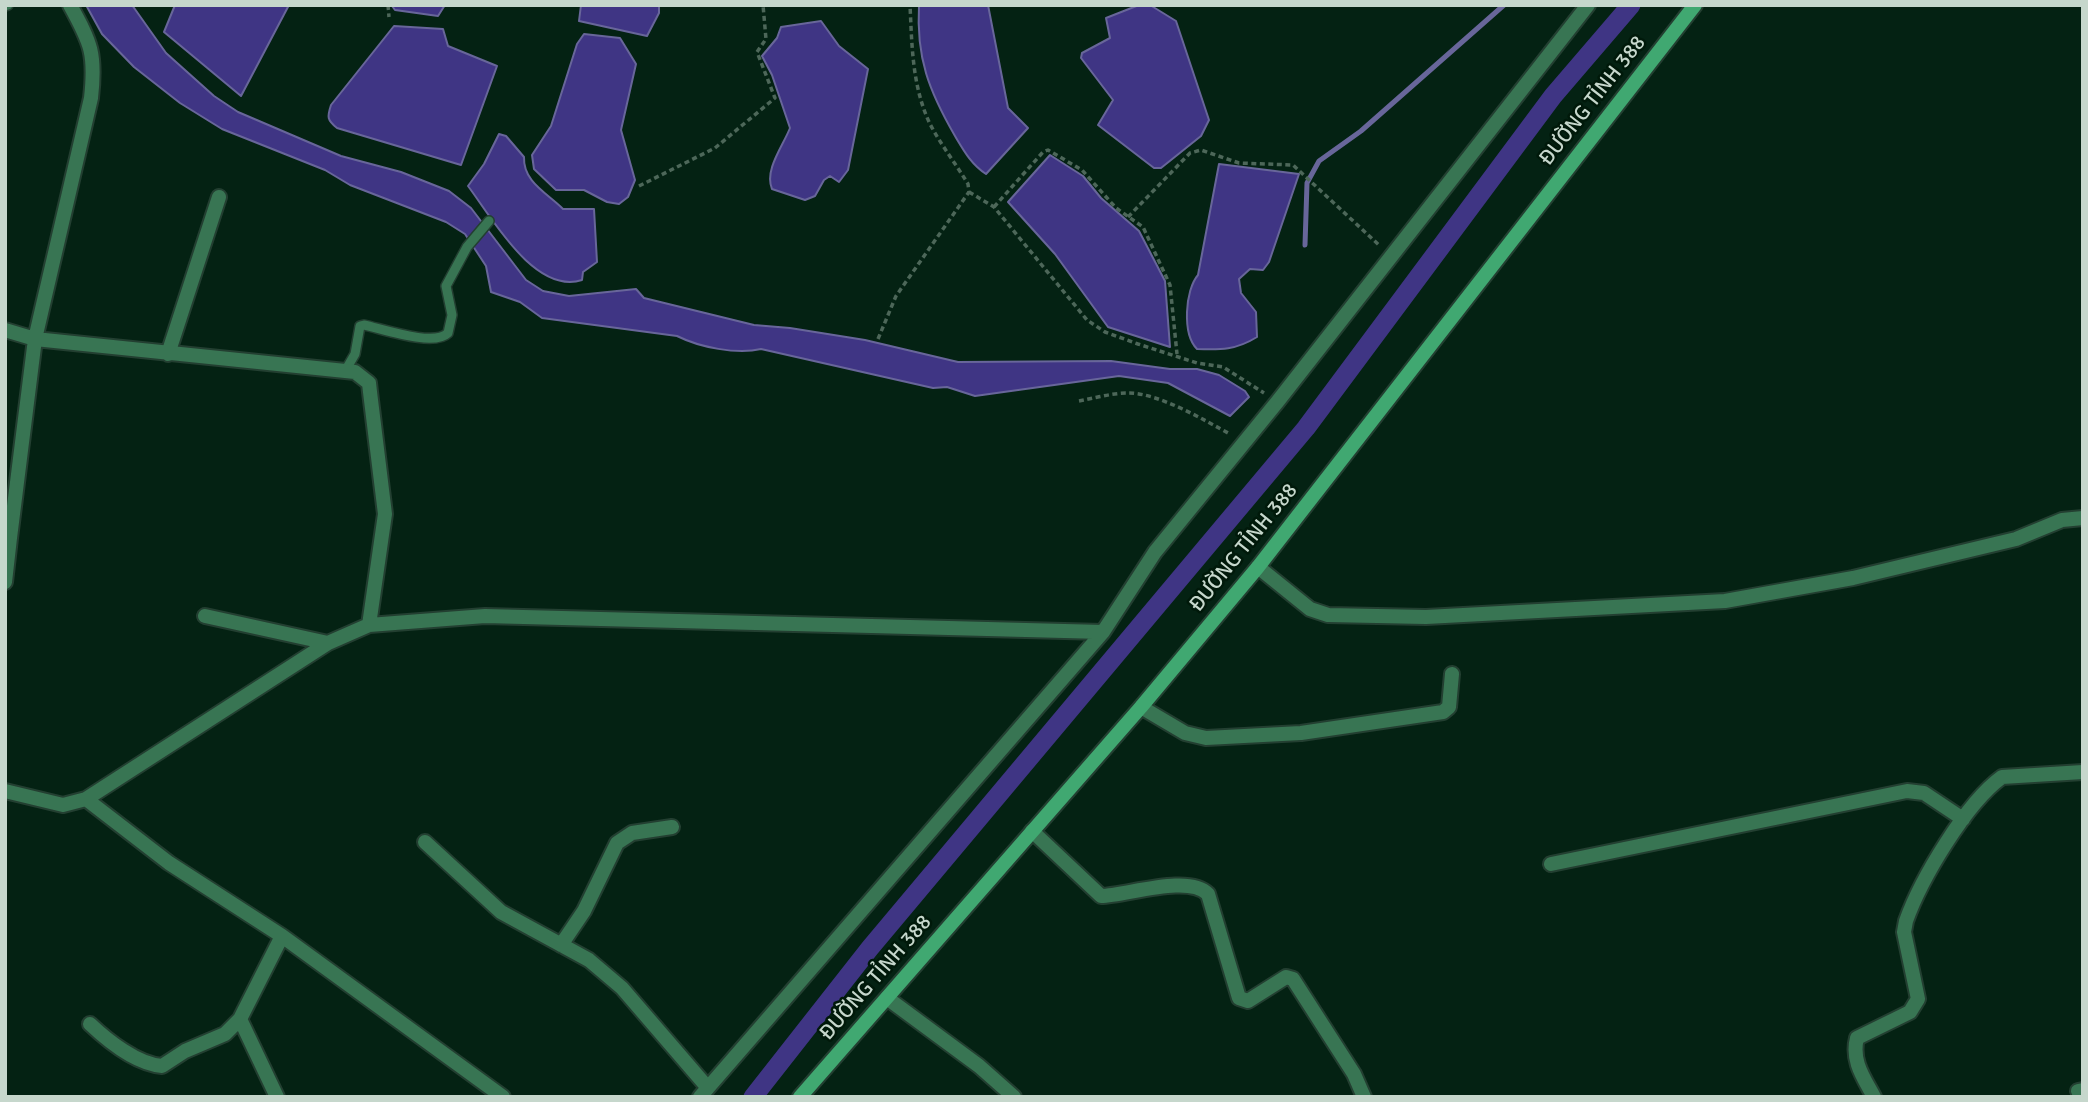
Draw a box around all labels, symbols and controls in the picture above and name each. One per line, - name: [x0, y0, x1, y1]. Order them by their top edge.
- street label: ĐƯỜNG TỈNH 388: [1535, 31, 1651, 171]
- street label: ĐƯỜNG TỈNH 388: [1185, 479, 1303, 617]
- street label: ĐƯỜNG TỈNH 388: [815, 910, 937, 1046]

